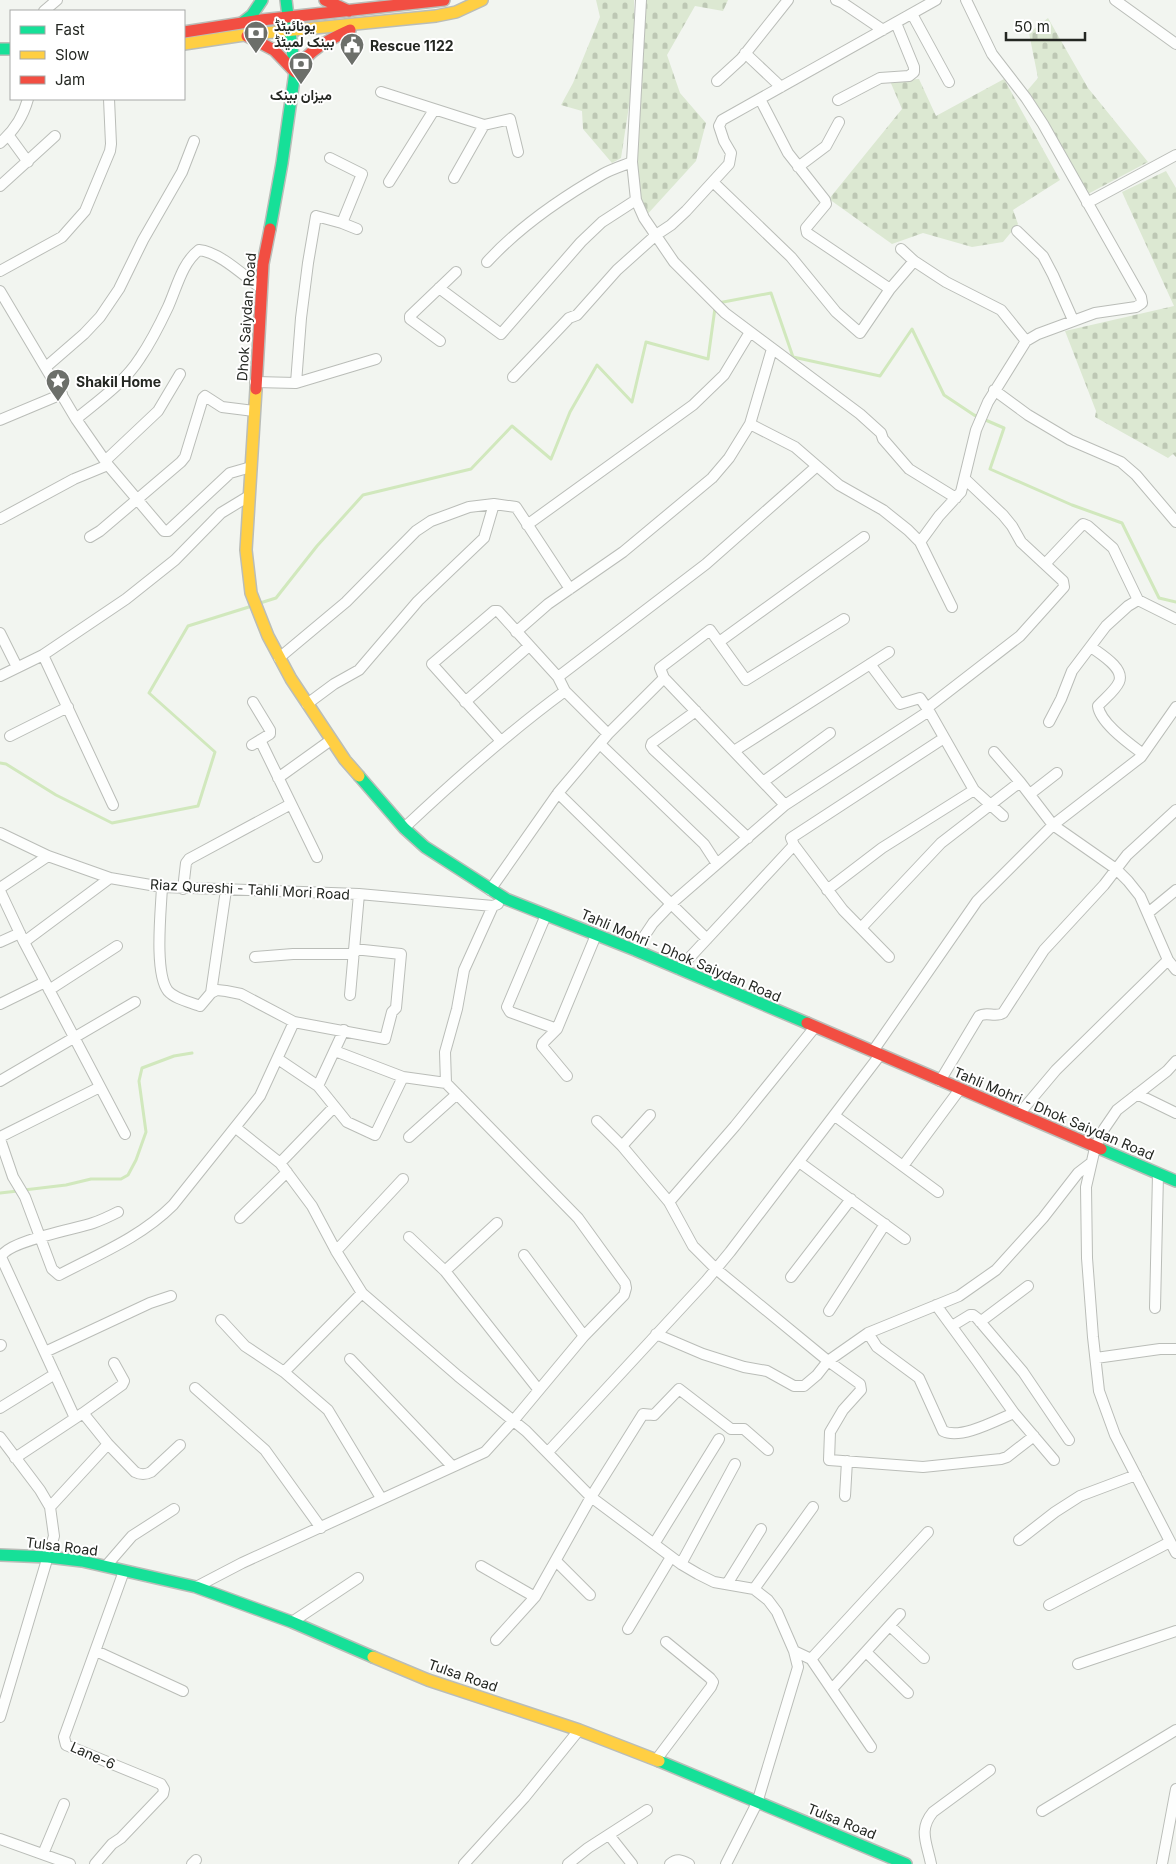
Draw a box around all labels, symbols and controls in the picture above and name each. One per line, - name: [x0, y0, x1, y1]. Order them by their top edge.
- legend: [10, 10, 185, 100]
- scale bar: [1006, 10, 1085, 42]
- place label: یونائیٹڈ بینک لمیٹڈ: [274, 17, 334, 51]
- text: 50 m: [1014, 17, 1050, 36]
- text: Fast: [55, 20, 85, 39]
- bank icon: یونائیٹڈ بینک لمیٹڈ: [243, 20, 269, 54]
- public building icon: Rescue 1122: [339, 32, 365, 66]
- place label: Rescue 1122: [370, 37, 454, 54]
- text: Slow: [55, 45, 89, 64]
- bank icon: میزان بینک: [288, 51, 314, 85]
- text: Jam: [55, 70, 85, 89]
- place label: میزان بینک: [270, 86, 332, 104]
- street label: Dhok Saiydan Road: [233, 252, 259, 382]
- place icon: Shakil Home: [45, 368, 71, 402]
- place label: Shakil Home: [76, 373, 161, 390]
- street label: Riaz Qureshi - Tahli Mori Road: [150, 875, 350, 903]
- street label: Tahli Mohri - Dhok Saiydan Road: [578, 905, 784, 1005]
- street label: Tahli Mohri - Dhok Saiydan Road: [951, 1063, 1157, 1163]
- street label: Tulsa Road: [25, 1533, 99, 1559]
- street label: Tulsa Road: [426, 1655, 500, 1695]
- street label: Lane-6: [68, 1738, 118, 1772]
- street label: Tulsa Road: [805, 1800, 879, 1842]

